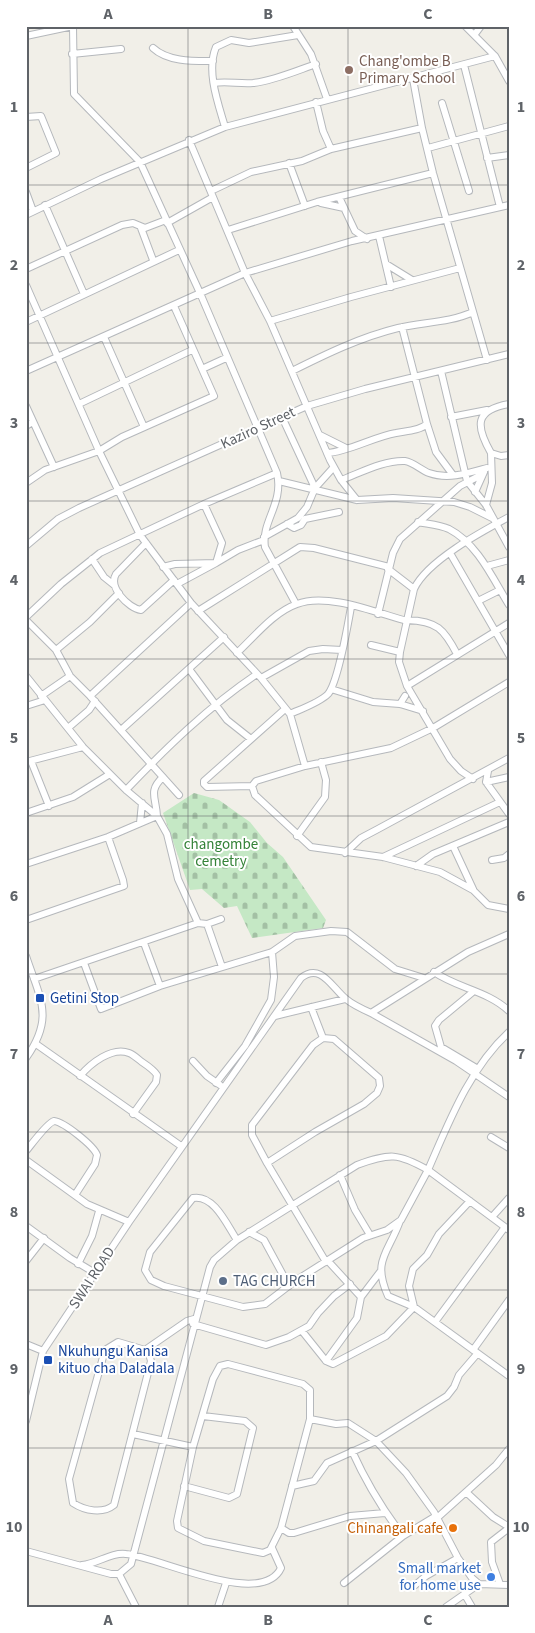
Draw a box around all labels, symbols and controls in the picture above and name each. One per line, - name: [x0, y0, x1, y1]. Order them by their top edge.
- text: A: [102, 3, 113, 25]
- text: B: [263, 3, 273, 25]
- text: C: [423, 3, 433, 25]
- place label: Chang'ombe B Primary School: [359, 51, 455, 89]
- marker: Chang'ombe B Primary School: [343, 64, 355, 76]
- text: 1: [10, 96, 18, 118]
- text: 1: [517, 96, 525, 118]
- text: 2: [10, 254, 18, 276]
- text: 2: [517, 254, 525, 276]
- street label: Kaziro Street: [217, 402, 299, 454]
- text: 3: [10, 412, 18, 434]
- text: 3: [517, 412, 525, 434]
- text: 4: [10, 569, 19, 591]
- text: 4: [517, 569, 526, 591]
- text: 5: [10, 727, 18, 749]
- text: 5: [517, 727, 525, 749]
- park label: changombe cemetry: [184, 834, 258, 872]
- text: 6: [10, 885, 18, 907]
- text: 6: [517, 885, 525, 907]
- place label: Getini Stop: [50, 988, 119, 1009]
- marker: Getini Stop: [34, 992, 46, 1004]
- text: 7: [10, 1043, 18, 1065]
- text: 7: [517, 1043, 525, 1065]
- text: 8: [10, 1201, 18, 1223]
- text: 8: [517, 1201, 525, 1223]
- street label: SWAI ROAD: [64, 1243, 120, 1313]
- place label: TAG CHURCH: [233, 1271, 316, 1292]
- marker: TAG CHURCH: [217, 1275, 229, 1287]
- place label: Nkuhungu Kanisa kituo cha Daladala: [58, 1341, 174, 1379]
- marker: Nkuhungu Kanisa kituo cha Daladala: [42, 1354, 54, 1366]
- text: 9: [10, 1358, 18, 1380]
- text: 9: [517, 1358, 525, 1380]
- text: 10: [6, 1516, 22, 1538]
- text: 10: [513, 1516, 529, 1538]
- place label: Chinangali cafe: [347, 1518, 443, 1539]
- marker: Chinangali cafe: [447, 1522, 459, 1534]
- place label: Small market for home use: [398, 1558, 481, 1596]
- marker: Small market for home use: [485, 1571, 497, 1583]
- text: A: [102, 1609, 113, 1631]
- text: B: [263, 1609, 273, 1631]
- text: C: [423, 1609, 433, 1631]

